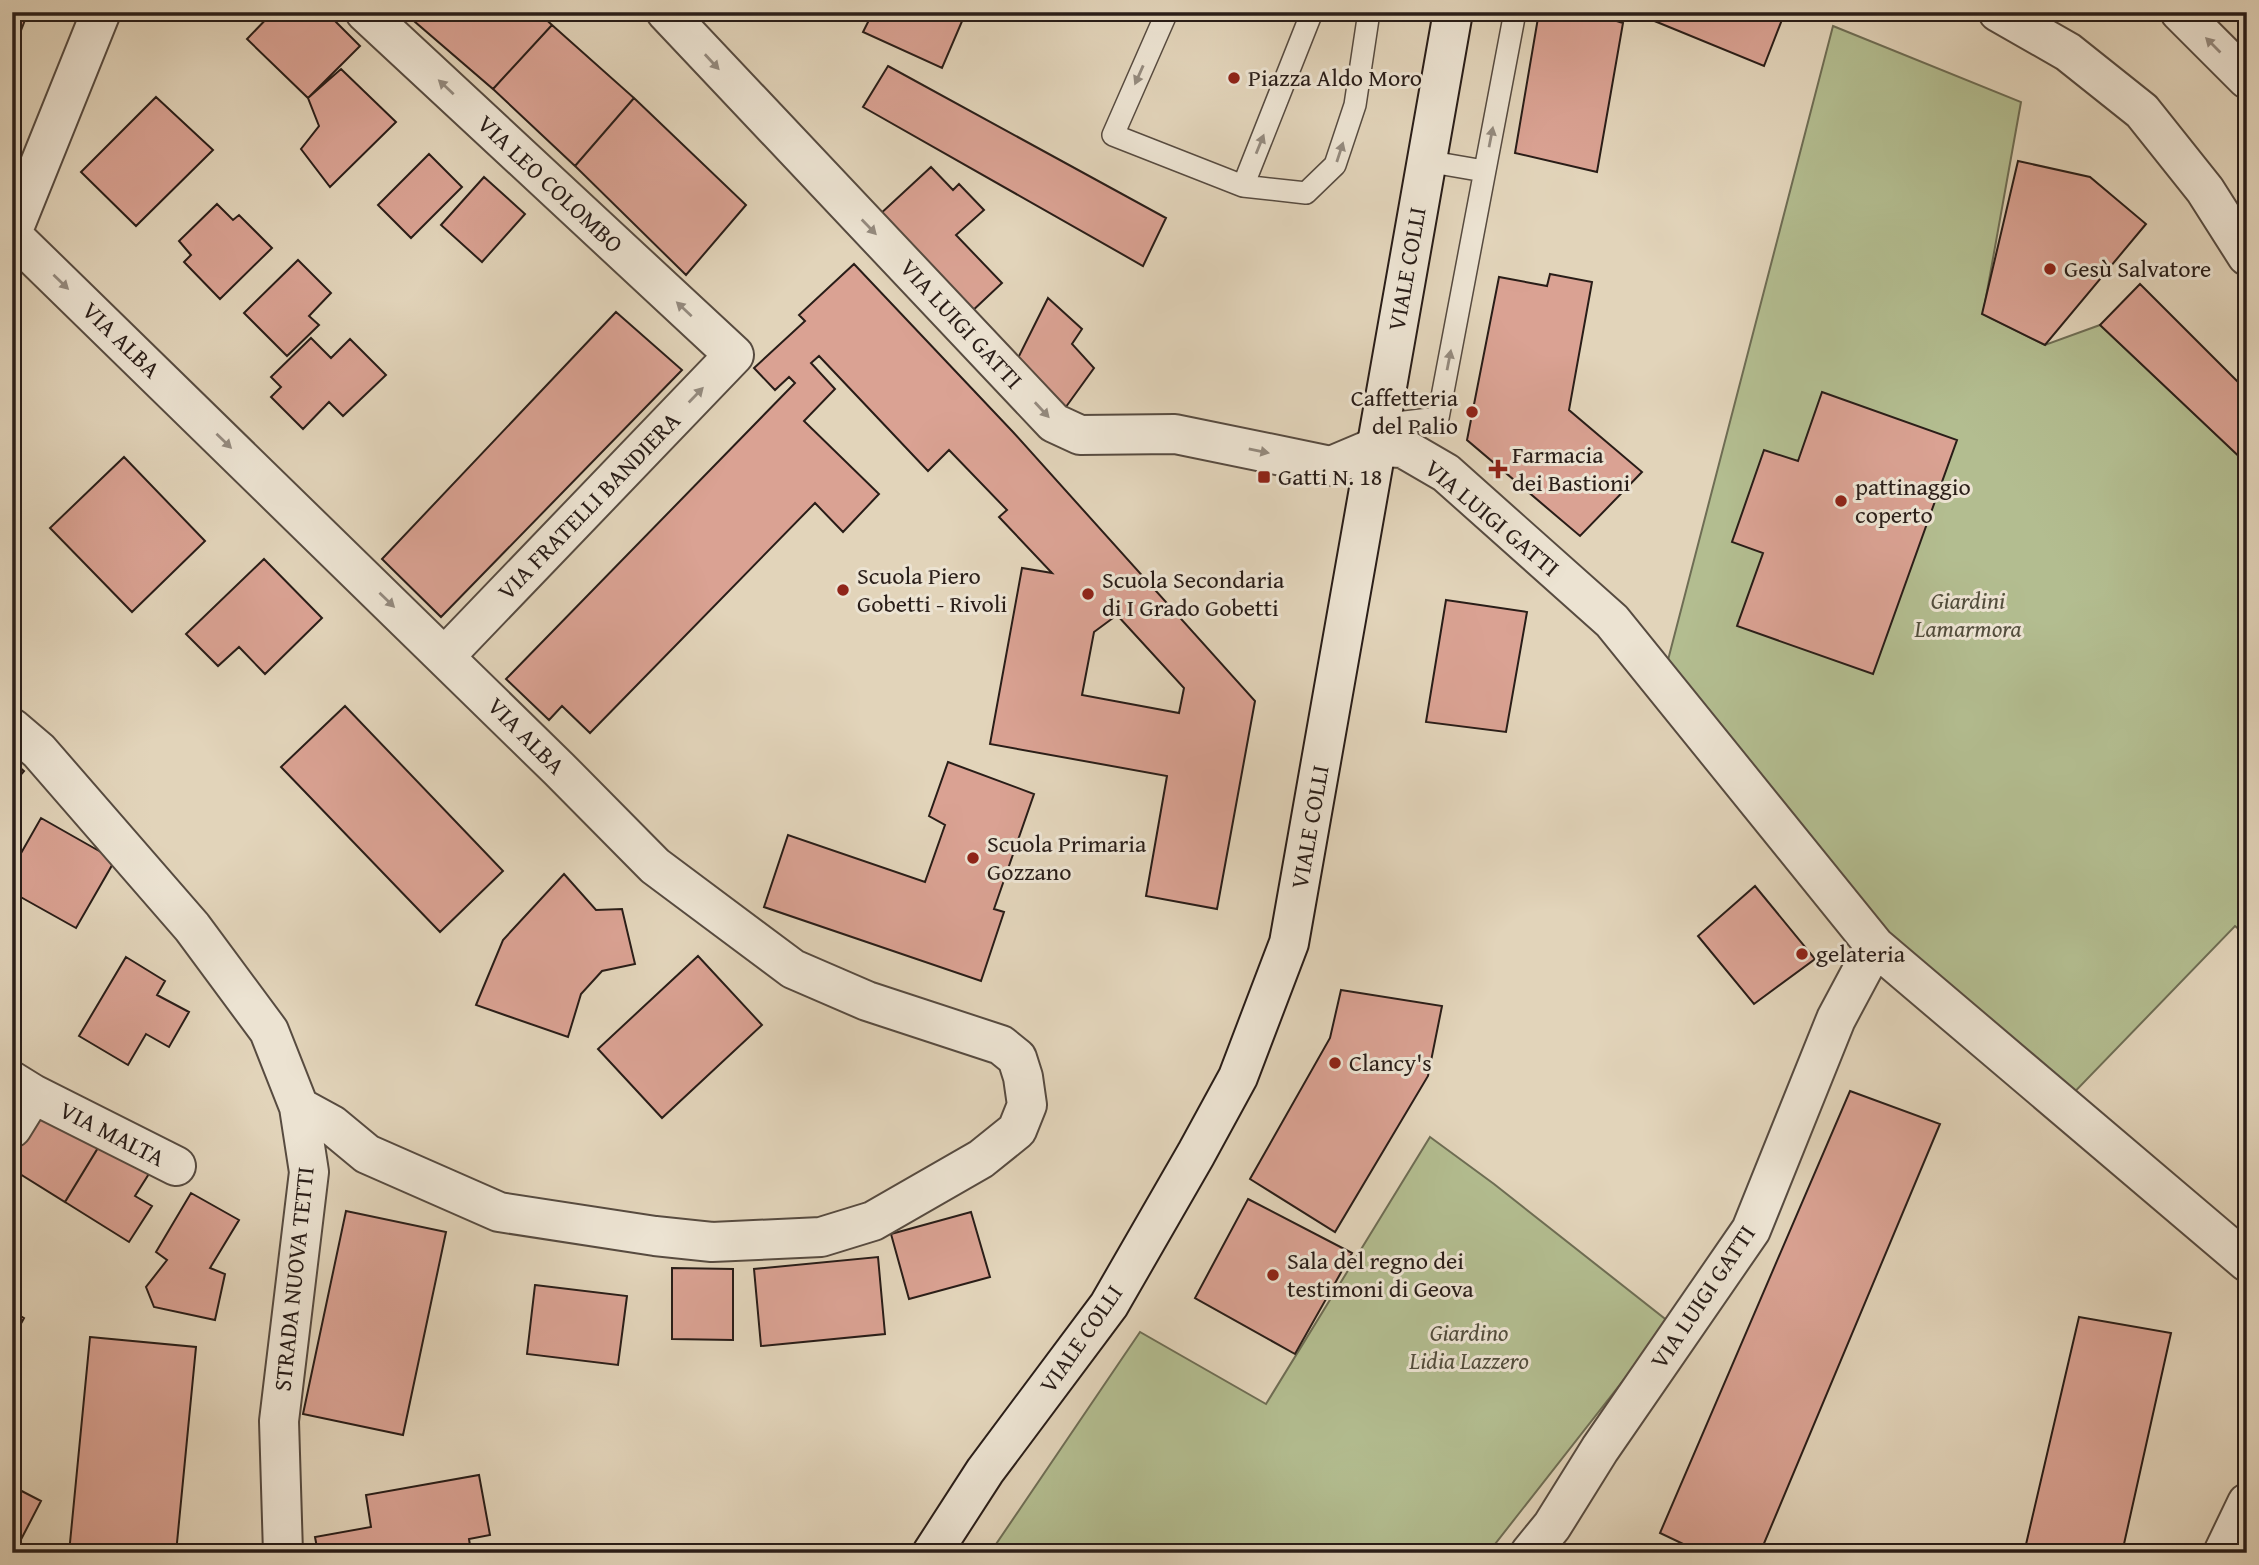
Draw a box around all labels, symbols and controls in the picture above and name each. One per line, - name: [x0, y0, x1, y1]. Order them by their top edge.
- one-way arrow: [2205, 37, 2222, 54]
- one-way arrow: [704, 53, 720, 70]
- place label: Piazza Aldo Moro: [1248, 60, 1422, 95]
- one-way arrow: [1133, 65, 1145, 85]
- marker: Piazza Aldo Moro: [1226, 70, 1242, 86]
- one-way arrow: [437, 79, 455, 95]
- street label: VIA LEO COLOMBO: [470, 107, 631, 261]
- one-way arrow: [1485, 126, 1496, 148]
- one-way arrow: [1255, 133, 1266, 154]
- one-way arrow: [1335, 141, 1346, 162]
- street label: VIALE COLLI: [1378, 204, 1435, 334]
- one-way arrow: [860, 218, 876, 235]
- street label: VIA LUIGI GATTI: [892, 251, 1031, 396]
- place label: Gesù Salvatore: [2064, 251, 2211, 286]
- marker: Gesù Salvatore: [2042, 261, 2058, 277]
- one-way arrow: [52, 274, 69, 290]
- street label: VIA ALBA: [74, 293, 169, 386]
- one-way arrow: [676, 301, 693, 317]
- one-way arrow: [1444, 349, 1455, 371]
- place label: Caffetteria del Palio: [1351, 380, 1459, 443]
- one-way arrow: [687, 387, 703, 404]
- one-way arrow: [1034, 401, 1050, 419]
- street label: VIA FRATELLI BANDIERA: [489, 403, 688, 608]
- marker: Caffetteria del Palio: [1464, 404, 1480, 420]
- one-way arrow: [215, 433, 232, 449]
- place label: Farmacia dei Bastioni: [1512, 437, 1631, 500]
- one-way arrow: [1248, 446, 1270, 457]
- street label: VIA LUIGI GATTI: [1417, 451, 1567, 585]
- place label: Gatti N. 18: [1278, 459, 1382, 494]
- marker: Farmacia dei Bastioni: [1490, 461, 1506, 477]
- marker: Gatti N. 18: [1256, 469, 1272, 485]
- place label: pattinaggio coperto: [1855, 469, 1971, 532]
- marker: pattinaggio coperto: [1833, 493, 1849, 509]
- place label: Scuola Piero Gobetti - Rivoli: [857, 558, 1008, 621]
- place label: Scuola Secondaria di I Grado Gobetti: [1102, 562, 1285, 625]
- marker: Scuola Piero Gobetti - Rivoli: [835, 582, 851, 598]
- park label: Giardini Lamarmora: [1914, 583, 2022, 646]
- marker: Scuola Secondaria di I Grado Gobetti: [1080, 586, 1096, 602]
- one-way arrow: [379, 592, 395, 608]
- street label: VIA ALBA: [480, 689, 573, 783]
- street label: VIALE COLLI: [1281, 762, 1338, 892]
- place label: Scuola Primaria Gozzano: [987, 826, 1147, 889]
- marker: Scuola Primaria Gozzano: [965, 850, 981, 866]
- place label: gelateria: [1816, 936, 1906, 971]
- marker: gelateria: [1794, 946, 1810, 962]
- place label: Clancy's: [1349, 1045, 1432, 1080]
- marker: Clancy's: [1327, 1055, 1343, 1071]
- street label: VIA MALTA: [54, 1092, 171, 1175]
- street label: STRADA NUOVA TETTI: [264, 1165, 323, 1393]
- street label: VIA LUIGI GATTI: [1642, 1218, 1764, 1376]
- place label: Sala del regno dei testimoni di Geova: [1287, 1243, 1474, 1306]
- marker: Sala del regno dei testimoni di Geova: [1265, 1267, 1281, 1283]
- street label: VIALE COLLI: [1030, 1277, 1131, 1400]
- park label: Giardino Lidia Lazzero: [1408, 1315, 1529, 1378]

